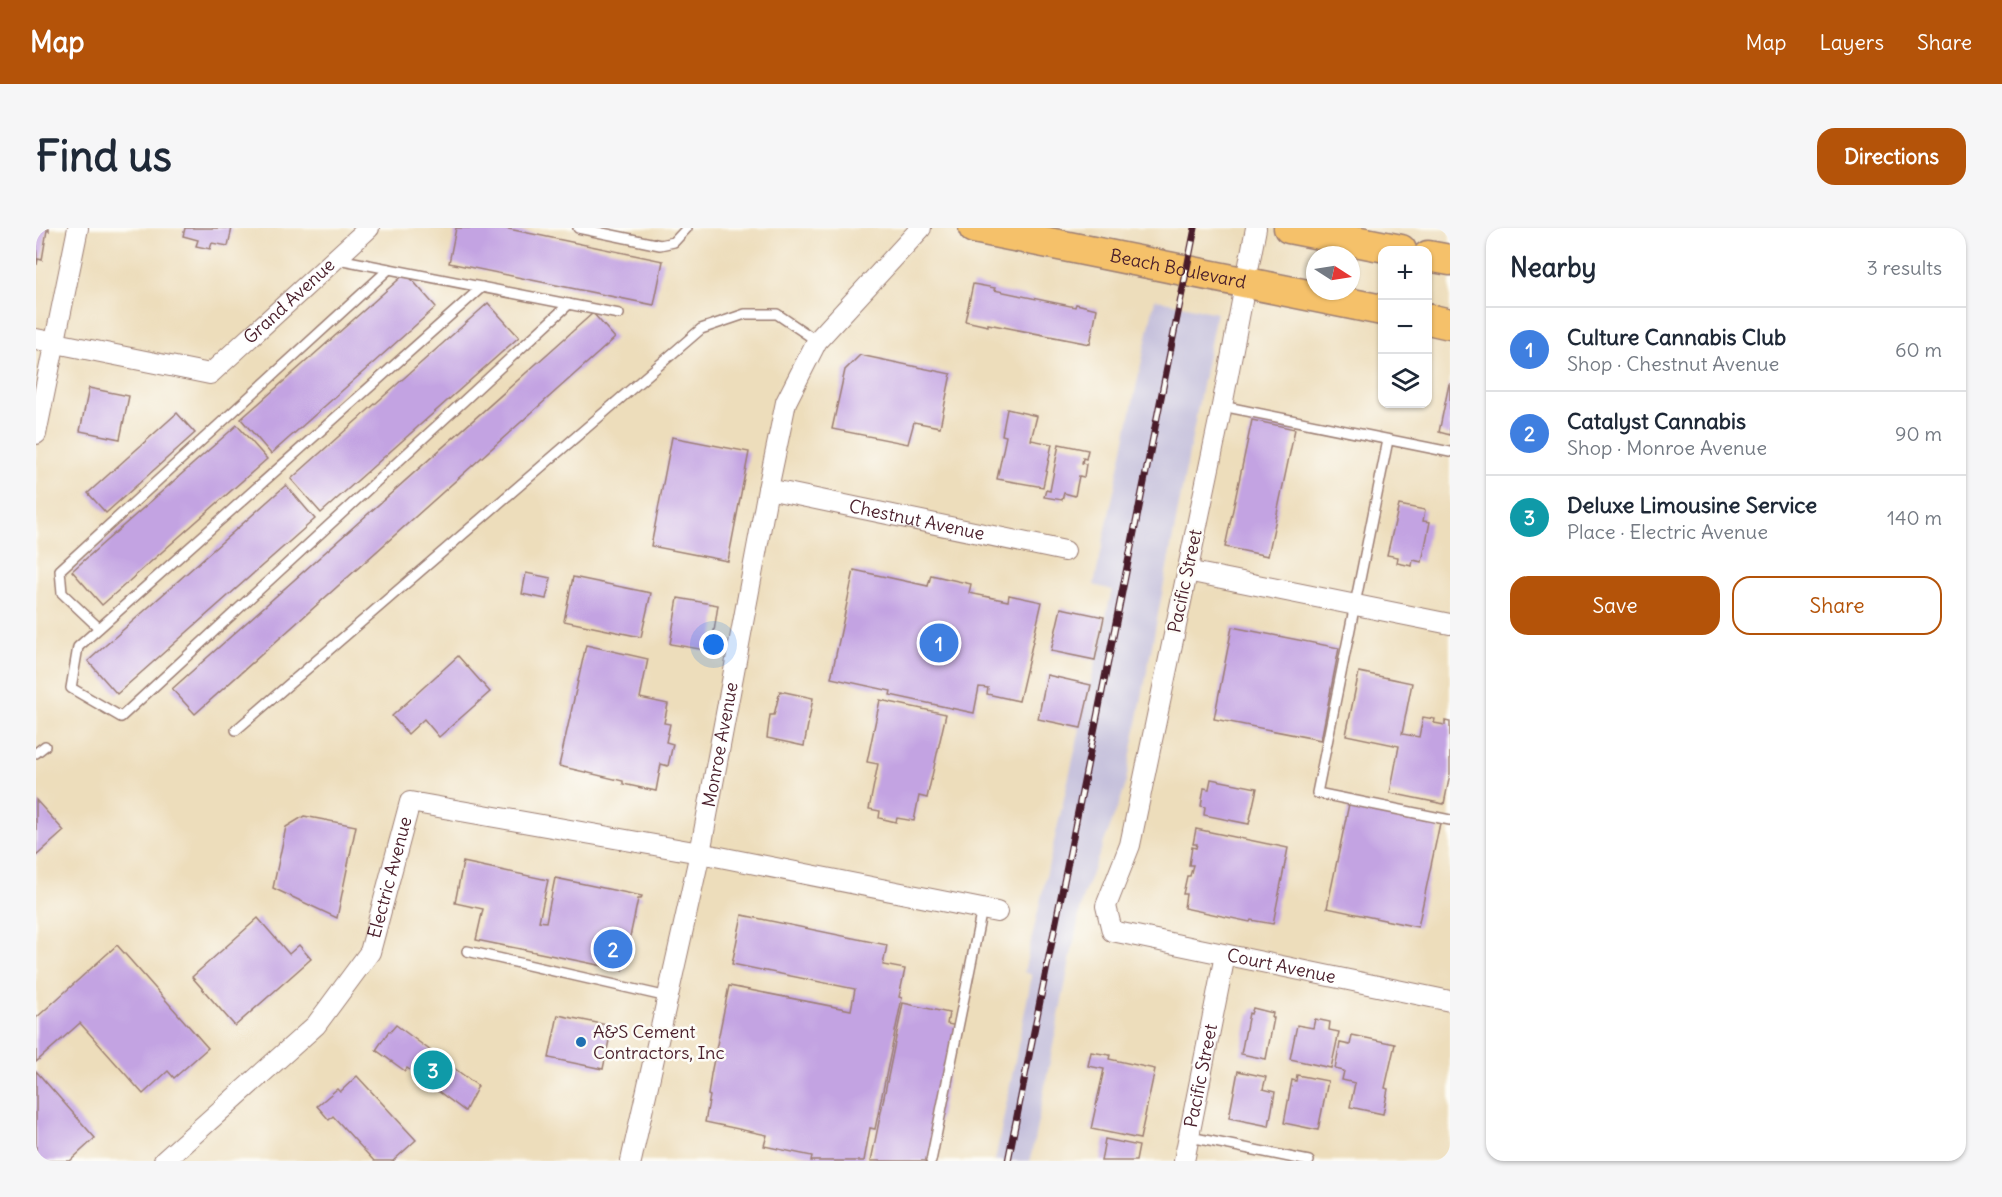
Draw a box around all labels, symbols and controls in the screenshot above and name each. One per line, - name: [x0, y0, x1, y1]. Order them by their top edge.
- text: Map: [30, 24, 84, 60]
- text: Map: [1746, 29, 1786, 56]
- text: Layers: [1819, 29, 1884, 56]
- text: Share: [1917, 29, 1972, 56]
- button: Directions: [1817, 128, 1966, 185]
- text: Find us: [36, 130, 172, 182]
- street label: Beach Boulevard: [1108, 244, 1249, 293]
- north arrow: [1306, 246, 1360, 300]
- map controls: [1378, 246, 1432, 408]
- button: +: [1378, 246, 1432, 300]
- text: Nearby: [1510, 251, 1596, 284]
- street label: Grand Avenue: [238, 253, 339, 349]
- text: 3 results: [1866, 255, 1942, 280]
- button: −: [1378, 300, 1432, 354]
- text: Culture Cannabis Club: [1567, 323, 1786, 351]
- text: 1: [1526, 337, 1533, 362]
- text: 60 m: [1895, 337, 1942, 362]
- text: Shop · Chestnut Avenue: [1567, 351, 1779, 376]
- button: layers: [1378, 354, 1432, 408]
- text: Catalyst Cannabis: [1567, 407, 1746, 435]
- text: 2: [1524, 421, 1535, 446]
- text: 90 m: [1895, 421, 1942, 446]
- text: Shop · Monroe Avenue: [1567, 435, 1767, 460]
- text: Deluxe Limousine Service: [1567, 491, 1817, 519]
- street label: Chestnut Avenue: [847, 494, 987, 545]
- text: 3: [1524, 505, 1535, 530]
- text: 140 m: [1887, 505, 1942, 530]
- text: Place · Electric Avenue: [1567, 519, 1768, 544]
- street label: Pacific Street: [1162, 527, 1207, 635]
- button: Save: [1510, 576, 1720, 635]
- button: Share: [1732, 576, 1942, 635]
- pin: 1: [920, 620, 958, 666]
- your location: [699, 630, 728, 659]
- street label: Monroe Avenue: [697, 680, 743, 809]
- street label: Electric Avenue: [362, 814, 417, 941]
- pin: 2: [594, 926, 632, 972]
- street label: Court Avenue: [1225, 943, 1338, 988]
- place label: A&S Cement Contractors, Inc: [593, 1020, 725, 1064]
- street label: Pacific Street: [1179, 1022, 1222, 1129]
- marker: A&S Cement Contractors, Inc: [574, 1035, 588, 1049]
- pin: 3: [414, 1048, 452, 1092]

